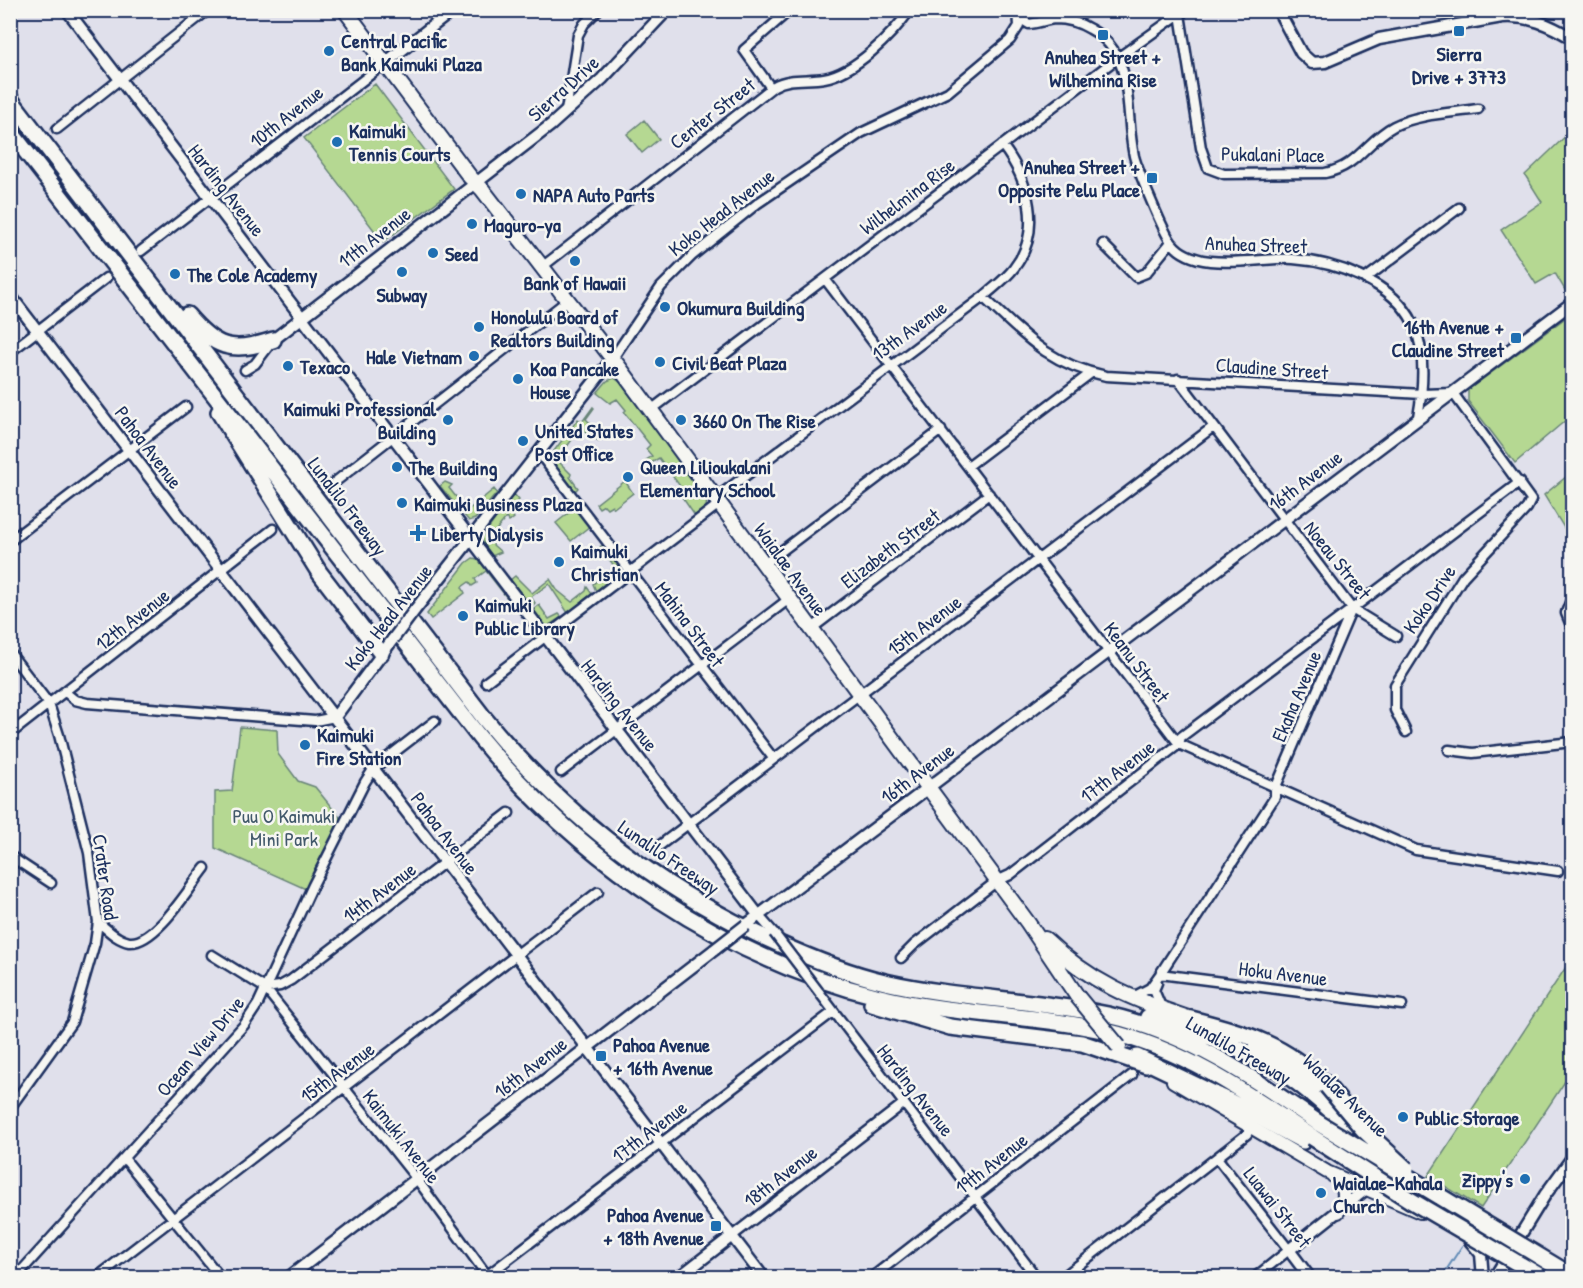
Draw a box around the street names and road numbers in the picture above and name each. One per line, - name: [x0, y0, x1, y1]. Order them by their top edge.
- street label: Sierra Drive: [522, 49, 604, 127]
- street label: Center Street: [664, 70, 761, 155]
- street label: 10th Avenue: [243, 79, 329, 153]
- street label: Harding Avenue: [182, 138, 272, 242]
- street label: Pukalani Place: [1221, 140, 1325, 168]
- street label: Wilhelmina Rise: [854, 151, 960, 241]
- street label: Koko Head Avenue: [662, 162, 780, 262]
- street label: 11th Avenue: [332, 200, 416, 274]
- street label: Anuhea Street: [1204, 229, 1309, 259]
- street label: 13th Avenue: [866, 294, 952, 366]
- street label: Claudine Street: [1215, 351, 1330, 385]
- street label: Pahoa Avenue: [109, 400, 189, 494]
- street label: 16th Avenue: [1263, 443, 1347, 517]
- street label: Lunalilo Freeway: [302, 451, 394, 561]
- street label: Elizabeth Street: [835, 501, 946, 594]
- street label: Noeau Street: [1298, 515, 1379, 606]
- street label: Waialae Avenue: [748, 517, 834, 621]
- street label: Koko Head Avenue: [338, 558, 438, 676]
- street label: Koko Drive: [1396, 559, 1462, 639]
- street label: Mahina Street: [649, 576, 732, 673]
- street label: 12th Avenue: [89, 581, 175, 656]
- street label: 15th Avenue: [881, 588, 967, 662]
- street label: Keanu Street: [1098, 616, 1177, 709]
- street label: Ekaha Avenue: [1265, 646, 1327, 746]
- street label: Harding Avenue: [575, 653, 665, 757]
- street label: 17th Avenue: [1074, 733, 1160, 809]
- street label: 16th Avenue: [875, 736, 959, 810]
- street label: Pahoa Avenue: [405, 786, 485, 880]
- street label: Lunalilo Freeway: [613, 813, 725, 901]
- street label: Crater Road: [87, 832, 125, 922]
- street label: 14th Avenue: [337, 856, 421, 928]
- street label: Hoku Avenue: [1237, 954, 1329, 992]
- street label: Ocean View Drive: [150, 990, 250, 1102]
- street label: Lunalilo Freeway: [1182, 1009, 1296, 1091]
- street label: 16th Avenue: [488, 1030, 572, 1104]
- street label: 15th Avenue: [294, 1035, 380, 1109]
- street label: Harding Avenue: [871, 1038, 961, 1142]
- street label: Waialae Avenue: [1297, 1047, 1395, 1143]
- street label: Kaimuki Avenue: [357, 1083, 447, 1189]
- street label: 17th Avenue: [606, 1094, 692, 1168]
- street label: 19th Avenue: [949, 1126, 1033, 1200]
- street label: 18th Avenue: [738, 1139, 822, 1213]
- street label: Luawai Street: [1238, 1161, 1319, 1254]

